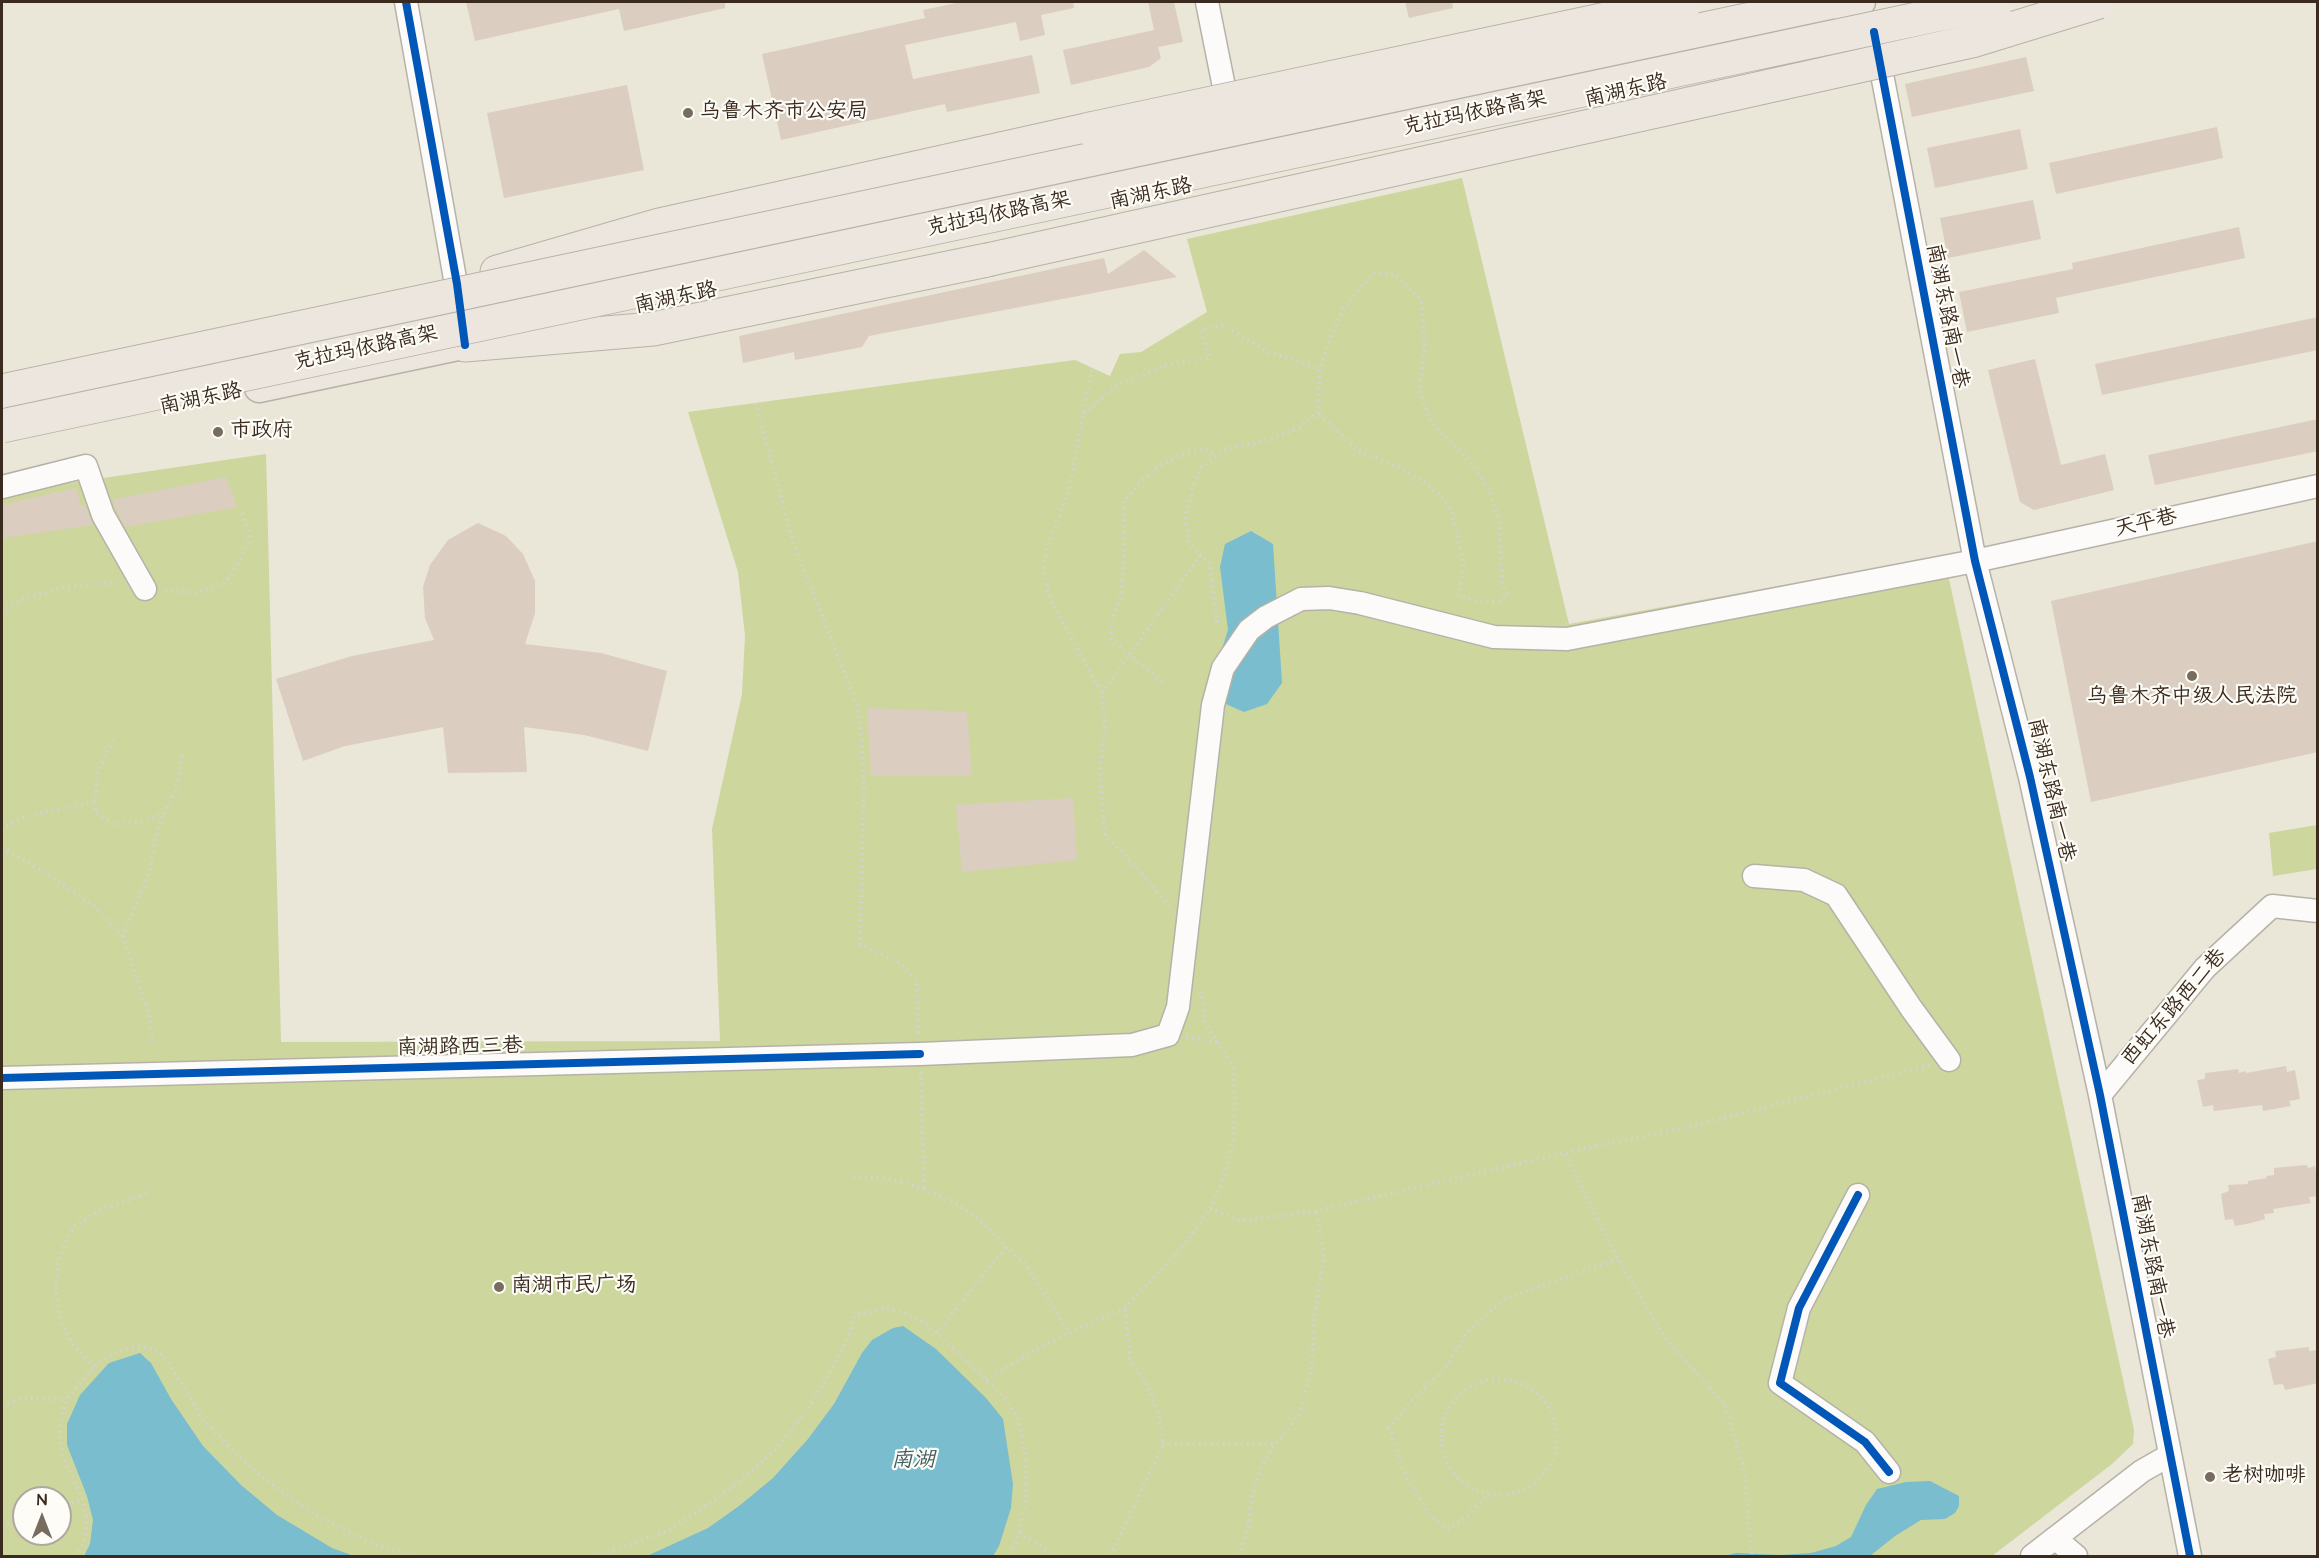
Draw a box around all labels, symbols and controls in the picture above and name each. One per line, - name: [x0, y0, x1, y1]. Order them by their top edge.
- street label: 南湖东路: [1582, 70, 1670, 114]
- street label: 克拉玛依路高架: [1400, 86, 1550, 142]
- place label: 乌鲁木齐市公安局: [700, 100, 868, 126]
- marker: 乌鲁木齐市公安局: [681, 106, 695, 120]
- street label: 南湖东路: [1107, 174, 1195, 216]
- street label: 克拉玛依路高架: [924, 187, 1074, 243]
- street label: 南湖东路南一巷: [1920, 241, 1972, 391]
- street label: 南湖东路: [632, 278, 720, 320]
- street label: 克拉玛依路高架: [291, 321, 441, 377]
- street label: 南湖东路: [157, 379, 245, 421]
- place label: 市政府: [230, 419, 293, 445]
- marker: 市政府: [211, 425, 225, 439]
- street label: 天平巷: [2112, 505, 2180, 543]
- marker: 乌鲁木齐中级人民法院: [2185, 669, 2199, 683]
- place label: 乌鲁木齐中级人民法院: [2087, 685, 2297, 711]
- street label: 南湖东路南一巷: [2021, 716, 2079, 864]
- street label: 西虹东路西二巷: [2117, 944, 2233, 1072]
- street label: 南湖路西三巷: [397, 1034, 523, 1062]
- street label: 南湖东路南一巷: [2125, 1191, 2177, 1341]
- place label: 南湖市民广场: [511, 1274, 637, 1300]
- marker: 南湖市民广场: [492, 1280, 506, 1294]
- water label: 南湖: [891, 1448, 935, 1474]
- place label: 老树咖啡: [2222, 1464, 2306, 1490]
- marker: 老树咖啡: [2203, 1470, 2217, 1484]
- north arrow: [12, 1486, 72, 1546]
- text: N: [37, 1489, 47, 1511]

